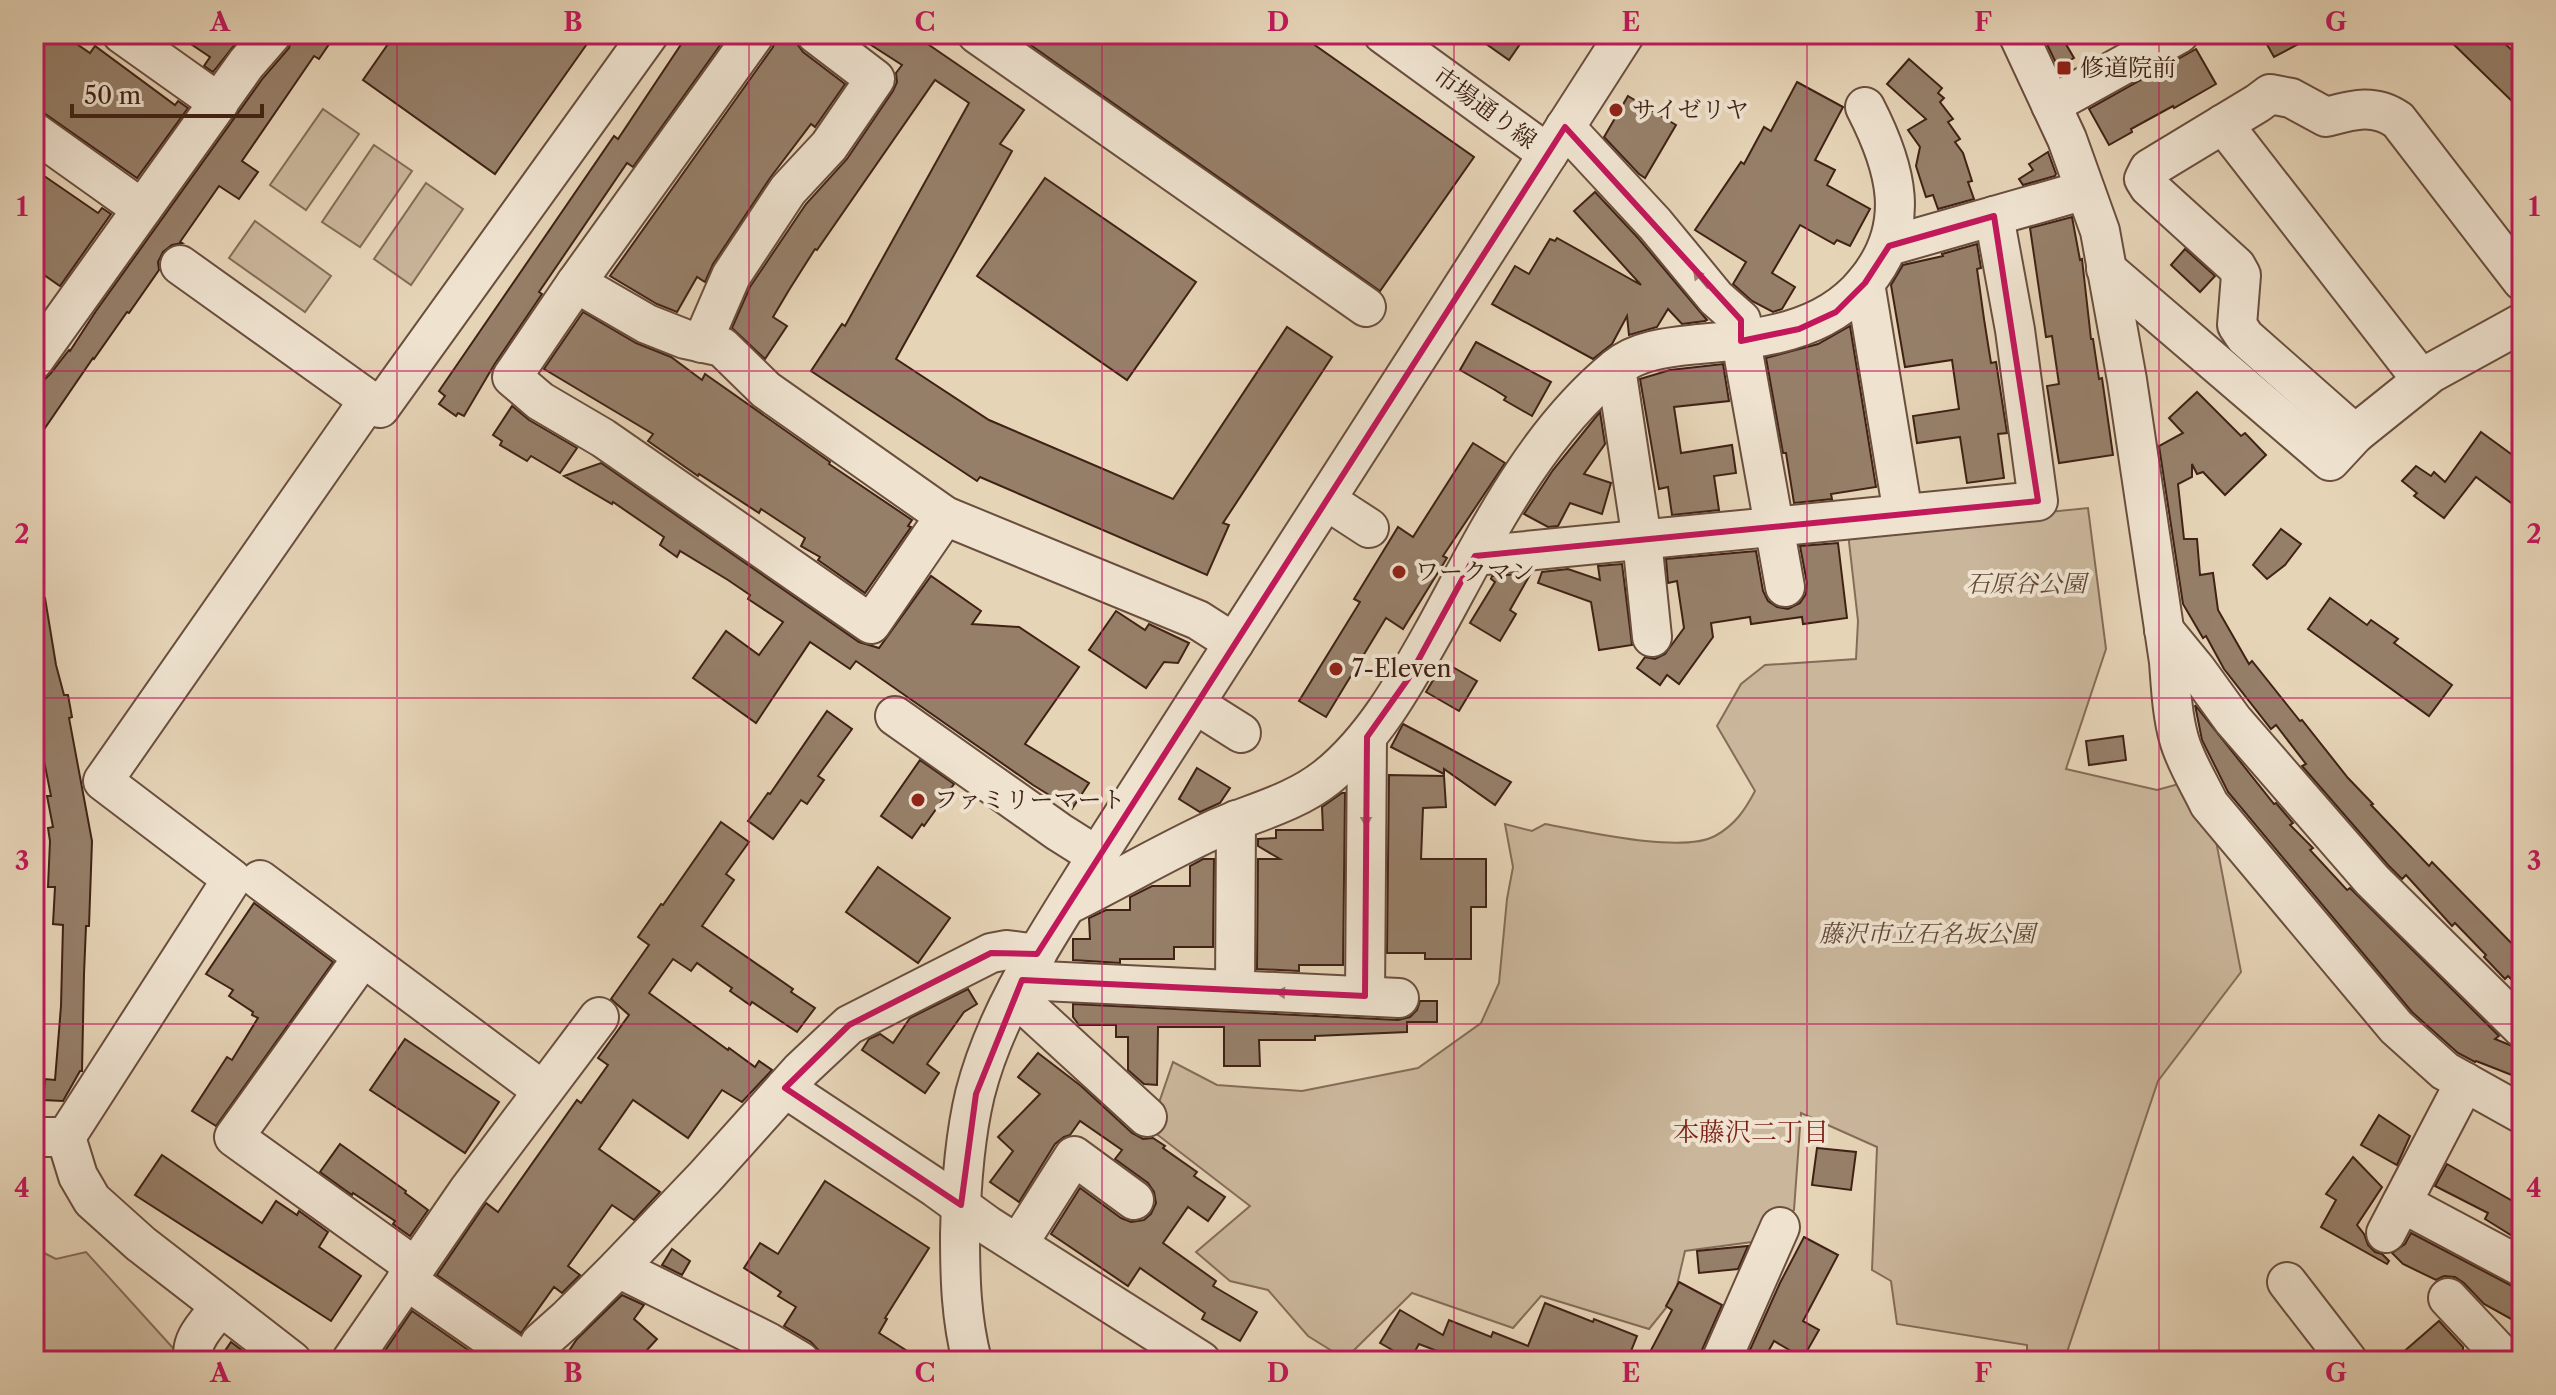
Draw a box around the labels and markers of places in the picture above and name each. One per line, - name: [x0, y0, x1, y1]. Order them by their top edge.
- place label: 修道院前: [2080, 53, 2176, 82]
- marker: 修道院前: [2055, 59, 2073, 77]
- place label: サイゼリヤ: [1632, 95, 1749, 124]
- marker: サイゼリヤ: [1607, 101, 1625, 119]
- place label: ワークマン: [1415, 557, 1535, 586]
- marker: ワークマン: [1390, 563, 1408, 581]
- place label: 7-Eleven: [1352, 654, 1451, 683]
- marker: 7-Eleven: [1327, 660, 1345, 678]
- place label: ファミリーマート: [934, 785, 1126, 814]
- marker: ファミリーマート: [909, 791, 927, 809]

